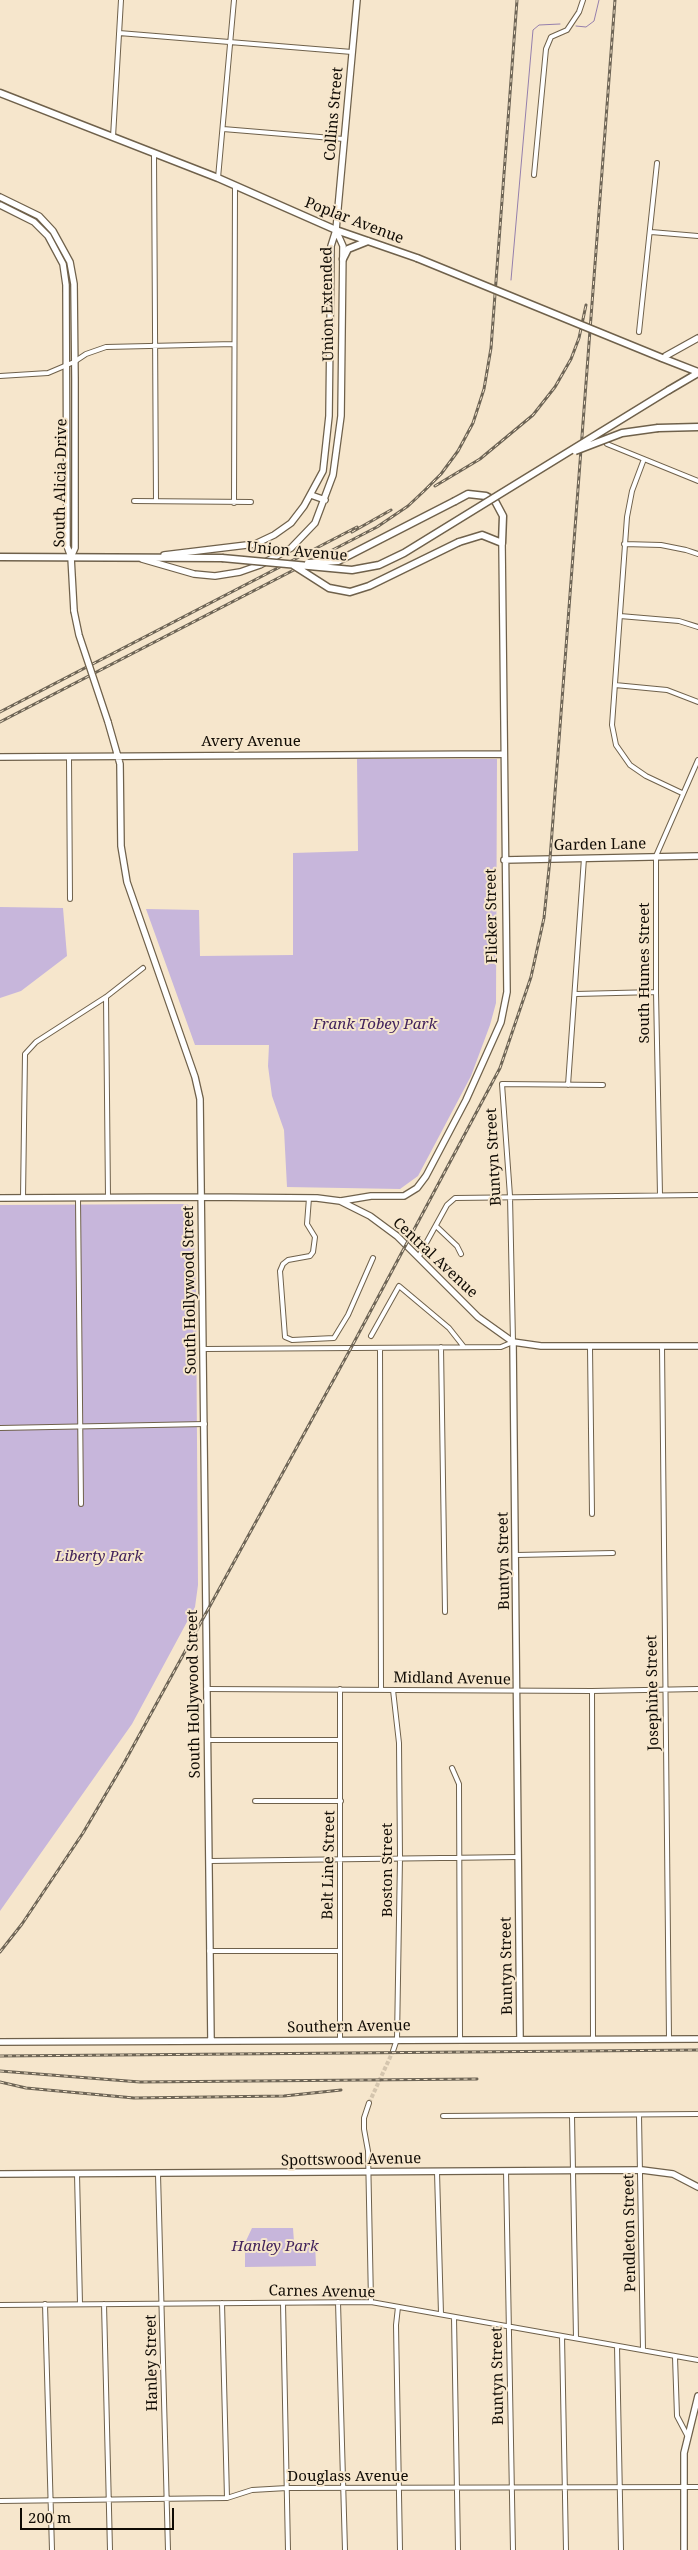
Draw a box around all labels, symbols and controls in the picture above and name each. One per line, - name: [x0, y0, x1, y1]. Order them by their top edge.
- street label: Collins Street: [321, 66, 347, 162]
- street label: Poplar Avenue: [302, 194, 406, 248]
- street label: Union Extended: [318, 246, 338, 362]
- street label: South Alicia Drive: [51, 418, 71, 548]
- street label: Union Avenue: [246, 539, 348, 565]
- street label: Avery Avenue: [201, 733, 301, 751]
- street label: Garden Lane: [554, 835, 646, 855]
- street label: Flicker Street: [482, 868, 502, 964]
- street label: South Humes Street: [636, 902, 654, 1044]
- park label: Frank Tobey Park: [313, 1016, 437, 1034]
- street label: Buntyn Street: [482, 1108, 506, 1206]
- street label: South Hollywood Street: [180, 1206, 200, 1374]
- street label: Central Avenue: [389, 1214, 481, 1302]
- street label: Buntyn Street: [494, 1512, 514, 1610]
- park label: Liberty Park: [55, 1548, 143, 1566]
- street label: South Hollywood Street: [184, 1610, 204, 1778]
- street label: Josephine Street: [643, 1635, 663, 1751]
- street label: Midland Avenue: [393, 1669, 511, 1689]
- street label: Belt Line Street: [319, 1810, 339, 1920]
- street label: Boston Street: [379, 1823, 397, 1917]
- street label: Buntyn Street: [497, 1917, 517, 2015]
- street label: Southern Avenue: [287, 2017, 411, 2037]
- street label: Spottswood Avenue: [281, 2150, 421, 2170]
- street label: Pendleton Street: [620, 2174, 640, 2292]
- park label: Hanley Park: [232, 2238, 318, 2256]
- street label: Carnes Avenue: [269, 2282, 375, 2302]
- street label: Hanley Street: [142, 2314, 162, 2412]
- street label: Buntyn Street: [488, 2327, 508, 2425]
- street label: Douglass Avenue: [287, 2468, 409, 2486]
- scale bar: [22, 2498, 176, 2530]
- text: 200 m: [28, 2507, 71, 2527]

